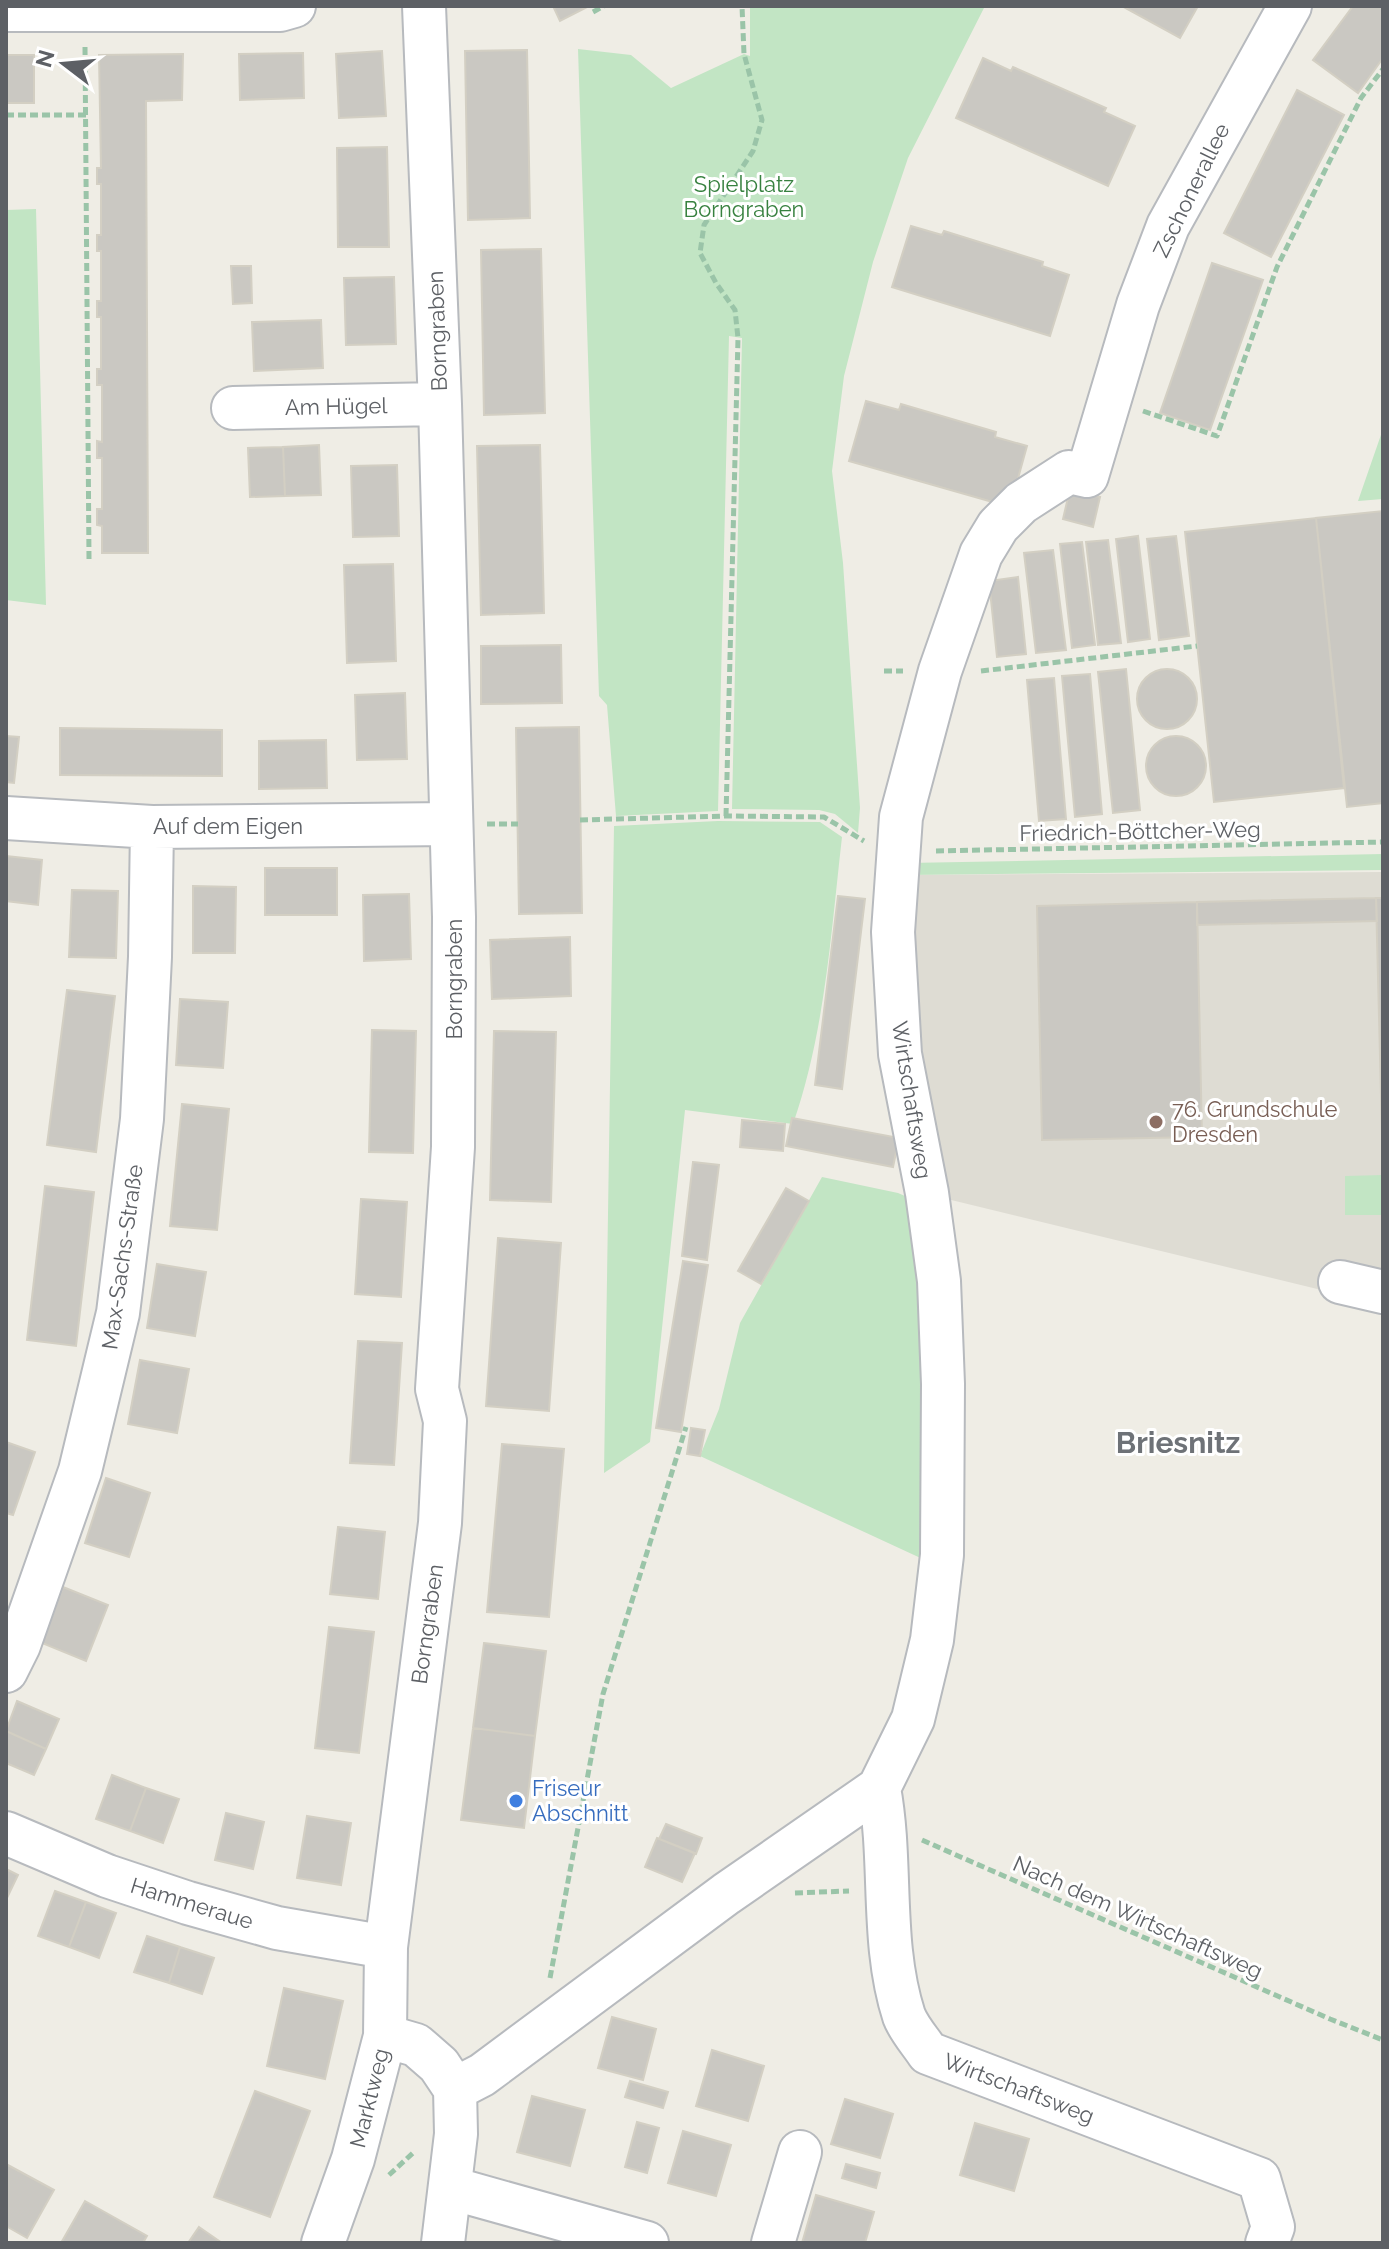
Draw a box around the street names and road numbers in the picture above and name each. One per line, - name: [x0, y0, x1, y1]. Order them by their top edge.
- street label: Zschonerallee: [1147, 119, 1235, 261]
- street label: Borngraben: [422, 270, 452, 392]
- street label: Am Hügel: [285, 392, 387, 420]
- street label: Auf dem Eigen: [153, 813, 303, 839]
- street label: Friedrich-Böttcher-Weg: [1019, 816, 1261, 846]
- street label: Borngraben: [441, 919, 467, 1039]
- street label: Wirtschaftsweg: [887, 1019, 937, 1181]
- street label: Max-Sachs-Straße: [96, 1163, 148, 1351]
- street label: Borngraben: [406, 1562, 448, 1686]
- street label: Nach dem Wirtschaftsweg: [1009, 1850, 1267, 1984]
- street label: Hammeraue: [127, 1872, 257, 1934]
- street label: Marktweg: [344, 2045, 394, 2151]
- street label: Wirtschaftsweg: [940, 2047, 1098, 2129]

